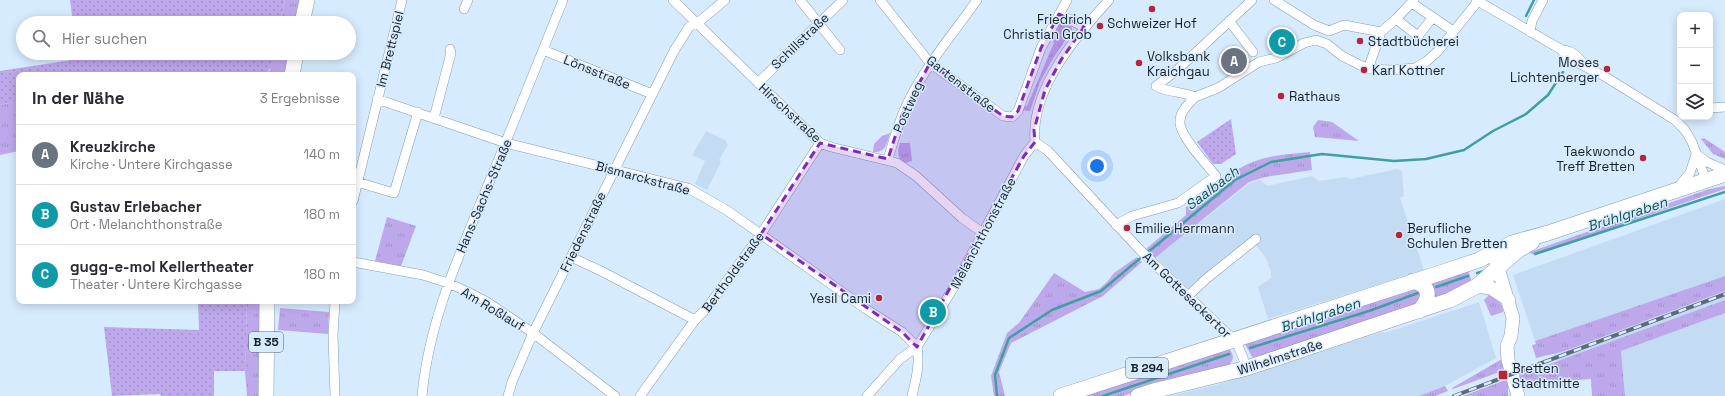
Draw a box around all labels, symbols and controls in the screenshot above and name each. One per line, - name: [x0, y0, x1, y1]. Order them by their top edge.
- marker: Schweizer Hof: [1147, 4, 1157, 14]
- street label: Im Brettspiel: [372, 9, 408, 89]
- street label: Schillstraße: [767, 9, 833, 73]
- place label: Friedrich Christian Grob: [1003, 11, 1092, 43]
- map controls: [1677, 12, 1713, 120]
- button: +: [1677, 12, 1713, 48]
- place label: Schweizer Hof: [1107, 15, 1197, 32]
- search box: [16, 16, 356, 60]
- marker: Friedrich Christian Grob: [1095, 21, 1105, 31]
- icon: search: [30, 27, 52, 49]
- pin: C: [1269, 27, 1295, 57]
- text: Hier suchen: [62, 29, 147, 48]
- place label: Stadtbücherei: [1368, 33, 1459, 50]
- marker: Stadtbücherei: [1355, 36, 1365, 46]
- pin: A: [1221, 46, 1247, 76]
- place label: Volksbank Kraichgau: [1147, 48, 1210, 80]
- button: −: [1677, 48, 1713, 84]
- street label: Lönsstraße: [561, 51, 633, 93]
- street label: Gartenstraße: [923, 52, 999, 116]
- place label: Moses Lichtenberger: [1510, 54, 1599, 86]
- marker: Volksbank Kraichgau: [1134, 58, 1144, 68]
- place label: Karl Kottner: [1372, 62, 1445, 79]
- marker: Moses Lichtenberger: [1602, 64, 1612, 74]
- marker: Karl Kottner: [1359, 65, 1369, 75]
- street label: Postweg: [889, 79, 927, 135]
- street label: Hirschstraße: [755, 80, 825, 146]
- button: layers: [1677, 84, 1713, 120]
- text: In der Nähe: [32, 87, 124, 109]
- place label: Rathaus: [1289, 88, 1340, 105]
- text: 3 Ergebnisse: [260, 90, 340, 107]
- marker: Rathaus: [1276, 91, 1286, 101]
- street label: Hans-Sachs-Straße: [452, 136, 516, 256]
- text: Kreuzkirche: [70, 137, 156, 156]
- place label: Taekwondo Treff Bretten: [1556, 143, 1635, 175]
- text: A: [41, 146, 49, 163]
- text: 140 m: [304, 146, 340, 163]
- marker: Taekwondo Treff Bretten: [1638, 153, 1648, 163]
- text: Kirche · Untere Kirchgasse: [70, 156, 233, 173]
- your location: [1087, 156, 1107, 176]
- street label: Bismarckstraße: [594, 157, 692, 199]
- water label: Saalbach: [1182, 162, 1242, 214]
- street label: Melanchthonstraße: [946, 174, 1020, 292]
- street label: Friedenstraße: [556, 189, 610, 275]
- water label: Brühlgraben: [1585, 192, 1670, 235]
- text: Gustav Erlebacher: [70, 197, 202, 216]
- text: B: [41, 206, 49, 223]
- text: 180 m: [304, 206, 340, 223]
- text: Ort · Melanchthonstraße: [70, 216, 222, 233]
- place label: Emilie Herrmann: [1135, 220, 1235, 237]
- place label: Berufliche Schulen Bretten: [1407, 220, 1508, 252]
- marker: Emilie Herrmann: [1122, 223, 1132, 233]
- street label: Bertholdstraße: [698, 228, 768, 316]
- marker: Berufliche Schulen Bretten: [1394, 230, 1404, 240]
- street label: Am Gottesackertor: [1139, 248, 1235, 342]
- text: gugg-e-mol Kellertheater: [70, 257, 254, 276]
- text: C: [41, 266, 49, 283]
- text: 180 m: [304, 266, 340, 283]
- text: Theater · Untere Kirchgasse: [70, 276, 242, 293]
- street label: Am Roßlauf: [458, 283, 528, 335]
- place label: Yesil Cami: [810, 290, 871, 307]
- marker: Yesil Cami: [874, 293, 884, 303]
- water label: Brühlgraben: [1278, 293, 1363, 336]
- pin: B: [920, 297, 946, 327]
- road number: B 35: [249, 332, 283, 352]
- street label: Wilhelmstraße: [1235, 335, 1325, 379]
- road number: B 294: [1126, 358, 1168, 378]
- place label: Bretten Stadtmitte: [1512, 360, 1580, 392]
- marker: Bretten Stadtmitte: [1497, 369, 1509, 381]

